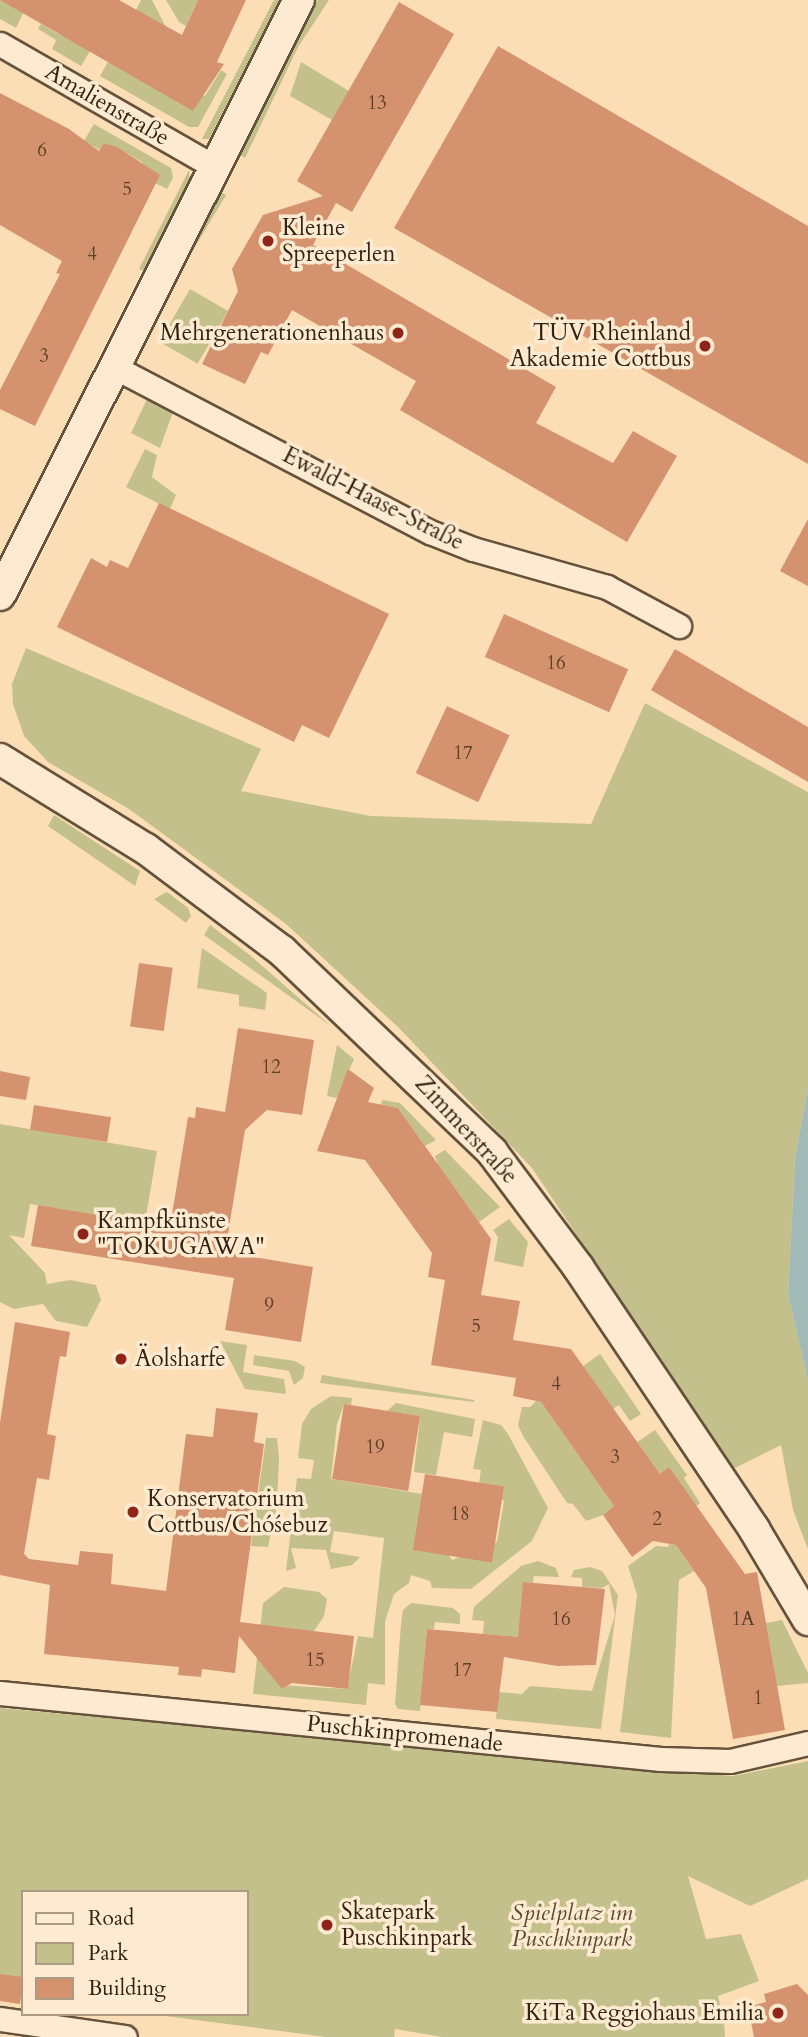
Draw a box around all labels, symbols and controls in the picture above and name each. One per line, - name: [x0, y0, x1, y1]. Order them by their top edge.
- street label: Amalienstraße: [40, 58, 174, 152]
- house number: 13: [367, 93, 387, 115]
- house number: 6: [37, 140, 47, 162]
- house number: 5: [122, 179, 132, 201]
- place label: Kleine Spreeperlen: [282, 214, 395, 268]
- marker: Kleine Spreeperlen: [260, 233, 276, 249]
- house number: 4: [87, 244, 97, 266]
- place label: Mehrgenerationenhaus: [160, 319, 384, 347]
- place label: TÜV Rheinland Akademie Cottbus: [510, 319, 691, 373]
- marker: Mehrgenerationenhaus: [390, 325, 406, 341]
- marker: TÜV Rheinland Akademie Cottbus: [697, 338, 713, 354]
- house number: 3: [39, 346, 49, 368]
- street label: Ewald-Haase-Straße: [278, 441, 468, 557]
- house number: 16: [546, 653, 566, 675]
- house number: 17: [453, 743, 473, 765]
- house number: 12: [261, 1057, 281, 1079]
- street label: Zimmerstraße: [409, 1070, 523, 1190]
- place label: Kampfkünste "TOKUGAWA": [97, 1207, 265, 1261]
- marker: Kampfkünste "TOKUGAWA": [75, 1226, 91, 1242]
- house number: 9: [264, 1295, 274, 1317]
- house number: 5: [471, 1316, 481, 1338]
- place label: Äolsharfe: [135, 1345, 226, 1373]
- marker: Äolsharfe: [113, 1351, 129, 1367]
- house number: 4: [551, 1374, 561, 1396]
- house number: 19: [365, 1437, 385, 1459]
- house number: 3: [610, 1447, 620, 1469]
- place label: Konservatorium Cottbus/Chóśebuz: [147, 1485, 328, 1539]
- marker: Konservatorium Cottbus/Chóśebuz: [125, 1504, 141, 1520]
- house number: 18: [450, 1504, 470, 1526]
- house number: 2: [652, 1509, 662, 1531]
- house number: 16: [551, 1609, 571, 1631]
- house number: 1A: [731, 1609, 755, 1631]
- house number: 15: [305, 1650, 325, 1672]
- house number: 17: [452, 1660, 472, 1682]
- house number: 1: [753, 1688, 763, 1710]
- street label: Puschkinpromenade: [305, 1710, 505, 1758]
- legend: [21, 1890, 248, 2016]
- place label: Skatepark Puschkinpark: [341, 1898, 473, 1952]
- park label: Spielplatz im Puschkinpark: [511, 1899, 633, 1953]
- text: Road: [88, 1904, 134, 1933]
- marker: Skatepark Puschkinpark: [319, 1917, 335, 1933]
- text: Park: [88, 1939, 128, 1968]
- text: Building: [88, 1974, 166, 2003]
- place label: KiTa Reggiohaus Emilia: [525, 1999, 764, 2027]
- marker: KiTa Reggiohaus Emilia: [770, 2005, 786, 2021]

